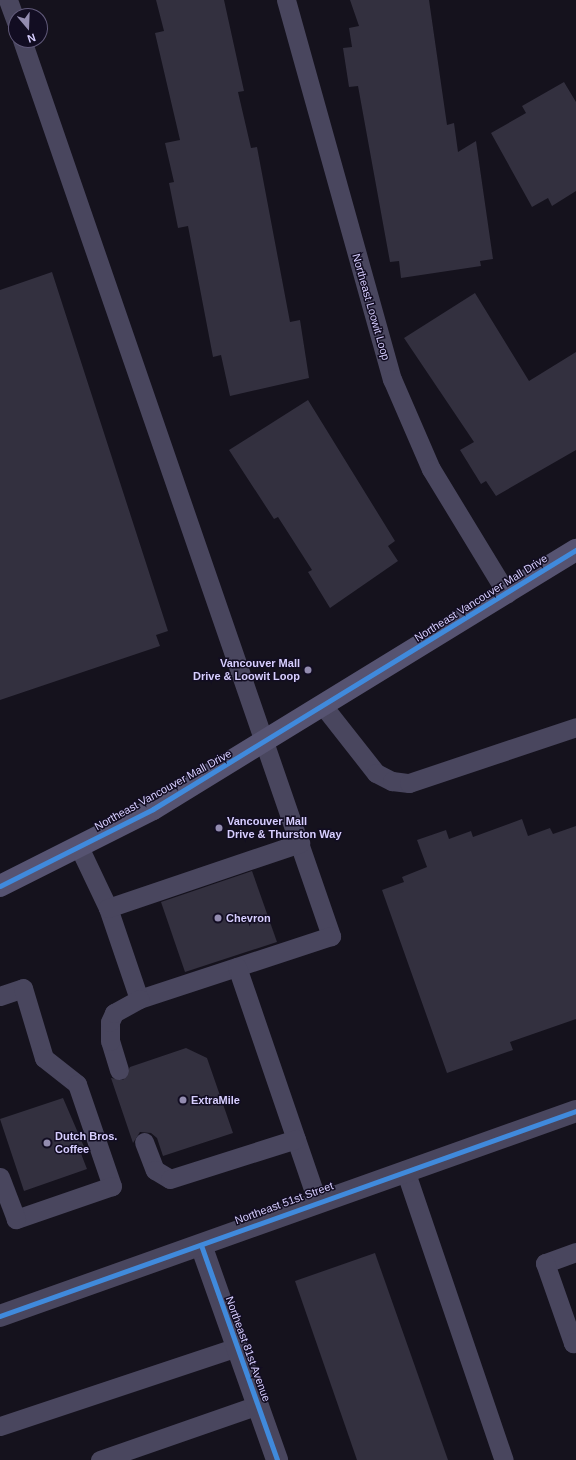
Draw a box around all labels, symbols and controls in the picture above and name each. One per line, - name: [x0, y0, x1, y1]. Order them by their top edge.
- north arrow: [8, 8, 48, 48]
- text: N: [26, 31, 37, 45]
- street label: Northeast Loowit Loop: [349, 252, 393, 362]
- street label: Northeast Vancouver Mall Drive: [412, 551, 550, 645]
- place label: Vancouver Mall Drive & Loowit Loop: [193, 657, 300, 683]
- marker: Vancouver Mall Drive & Loowit Loop: [303, 665, 313, 675]
- street label: Northeast Vancouver Mall Drive: [92, 747, 234, 833]
- place label: Vancouver Mall Drive & Thurston Way: [227, 815, 341, 841]
- marker: Vancouver Mall Drive & Thurston Way: [214, 823, 224, 833]
- place label: Chevron: [226, 911, 271, 925]
- marker: Chevron: [213, 913, 223, 923]
- place label: ExtraMile: [191, 1093, 240, 1107]
- marker: ExtraMile: [178, 1095, 188, 1105]
- place label: Dutch Bros. Coffee: [55, 1130, 117, 1156]
- marker: Dutch Bros. Coffee: [42, 1138, 52, 1148]
- street label: Northeast 51st Street: [233, 1179, 335, 1227]
- street label: Northeast 81st Avenue: [223, 1294, 273, 1404]

